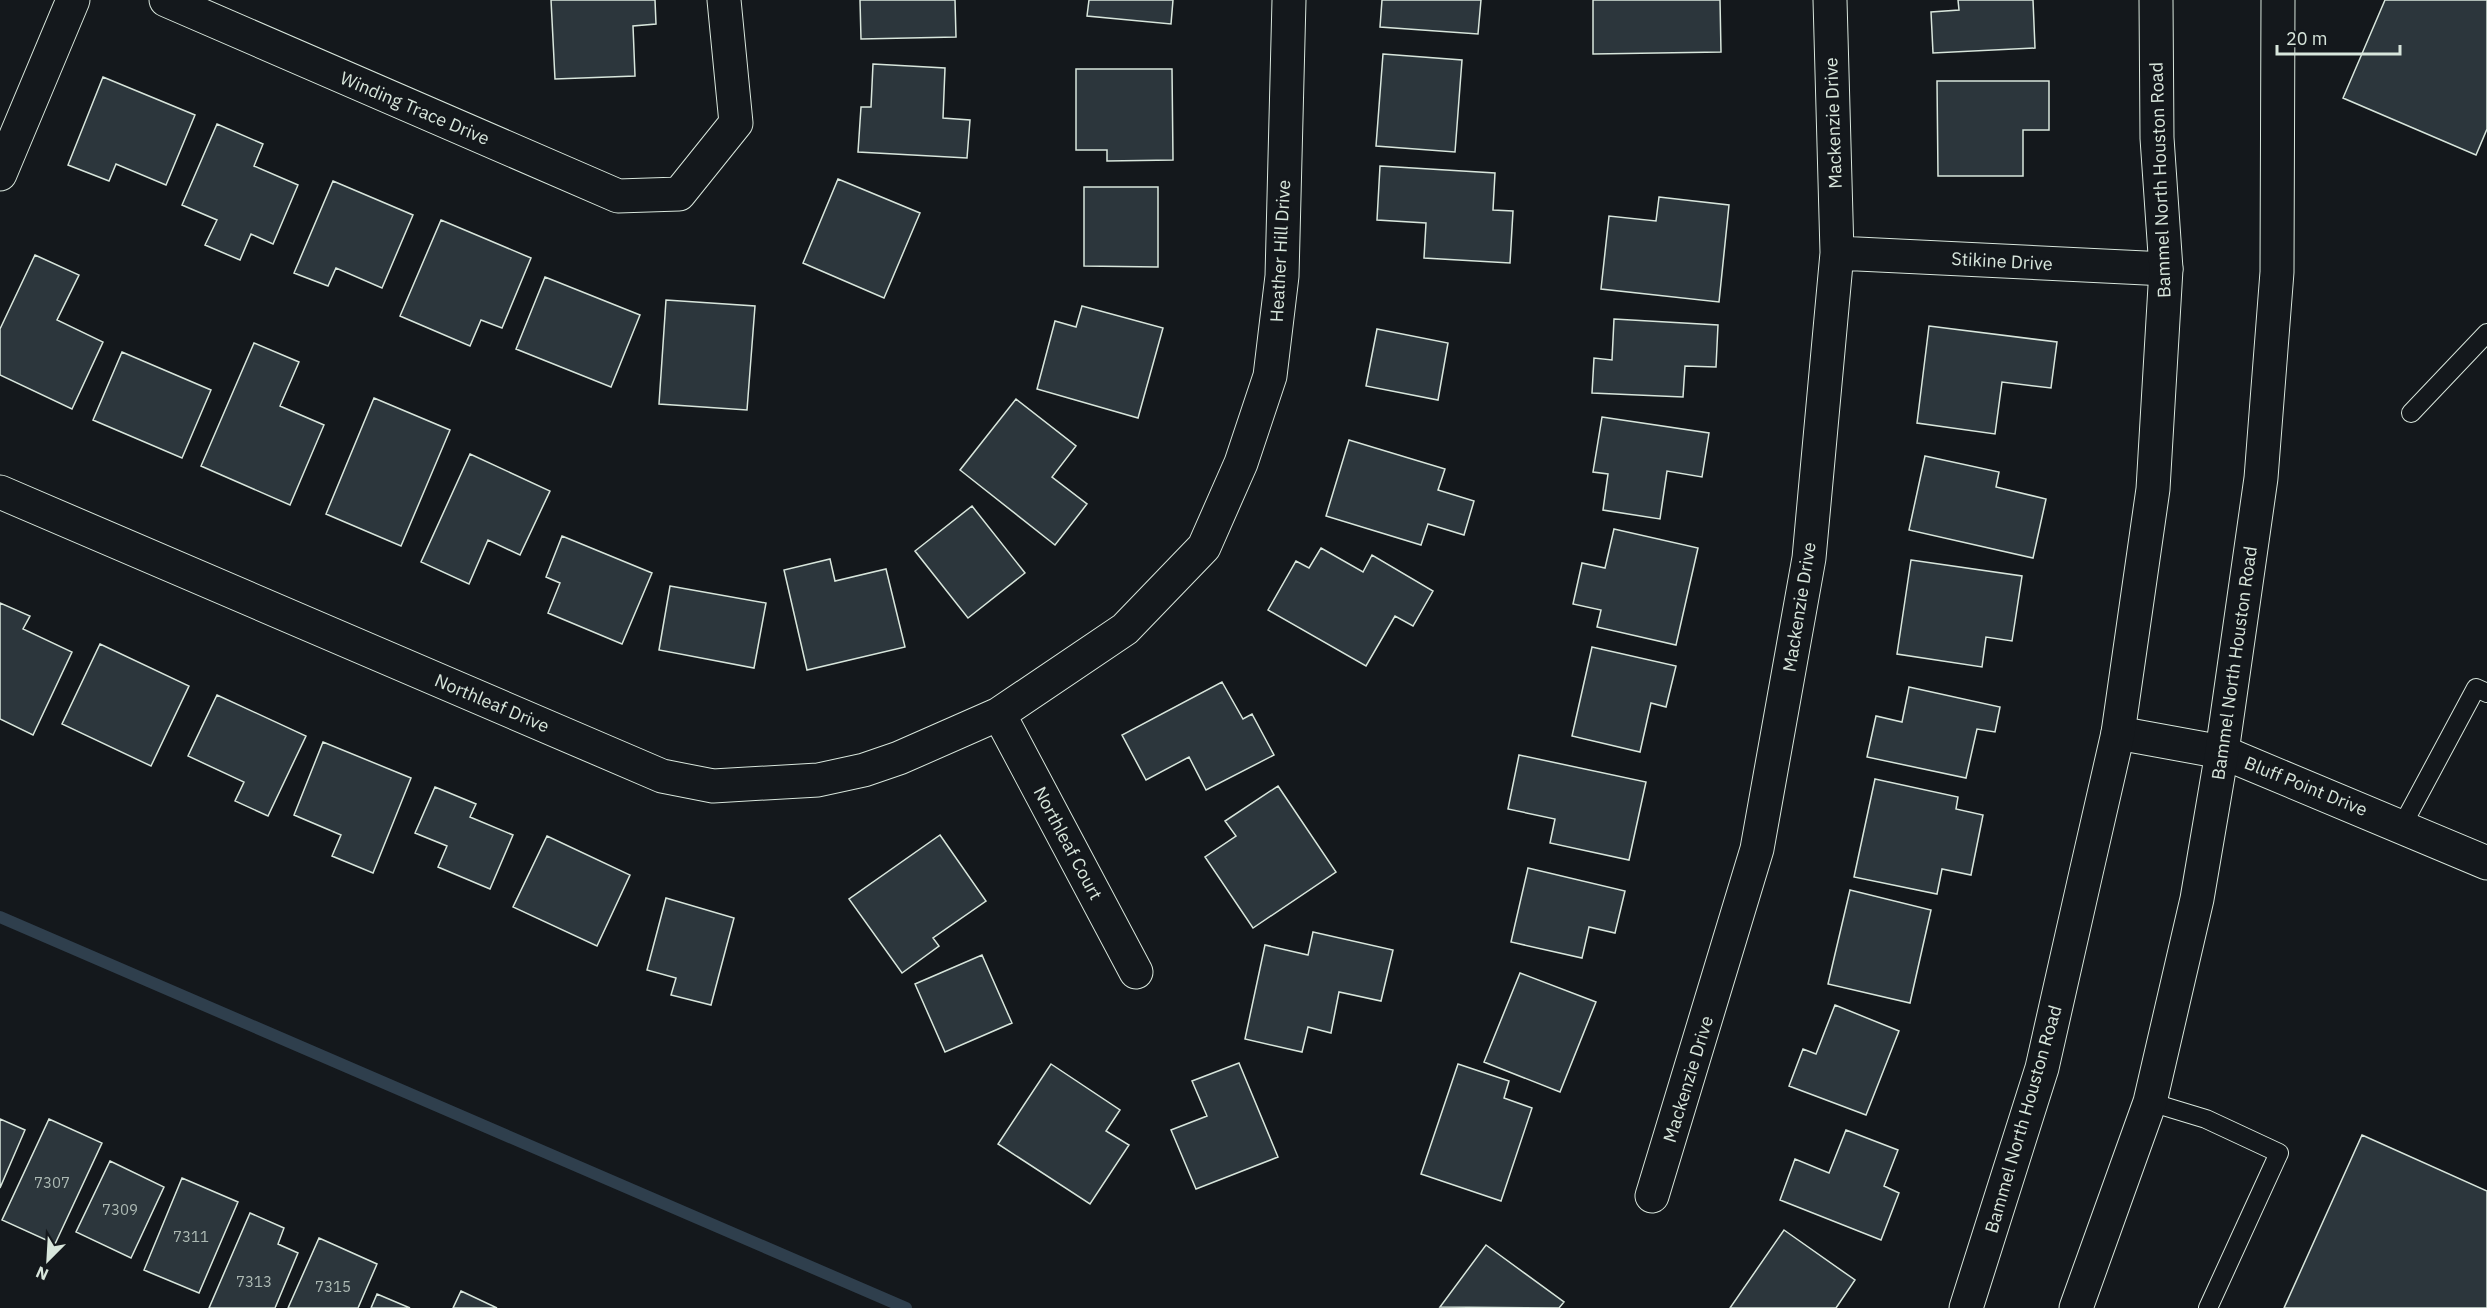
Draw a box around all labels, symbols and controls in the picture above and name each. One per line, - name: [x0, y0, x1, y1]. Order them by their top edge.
- scale bar: [2277, 18, 2400, 56]
- text: 20 m: [2286, 27, 2328, 50]
- street label: Mackenzie Drive: [1819, 57, 1847, 189]
- street label: Bammel North Houston Road: [2144, 62, 2176, 298]
- street label: Winding Trace Drive: [337, 66, 493, 150]
- street label: Heather Hill Drive: [1265, 179, 1295, 323]
- street label: Stikine Drive: [1951, 247, 2053, 275]
- street label: Mackenzie Drive: [1777, 540, 1821, 674]
- street label: Bammel North Houston Road: [2206, 545, 2262, 781]
- street label: Northleaf Drive: [431, 669, 553, 738]
- street label: Bluff Point Drive: [2241, 751, 2371, 821]
- street label: Northleaf Court: [1029, 782, 1107, 904]
- street label: Bammel North Houston Road: [1979, 1002, 2067, 1236]
- street label: Mackenzie Drive: [1658, 1013, 1718, 1145]
- house number: 7307: [34, 1173, 70, 1192]
- house number: 7309: [102, 1200, 138, 1219]
- house number: 7311: [173, 1227, 209, 1246]
- north arrow: [18, 1230, 78, 1290]
- text: N: [33, 1262, 51, 1285]
- house number: 7313: [236, 1272, 272, 1291]
- house number: 7315: [315, 1277, 351, 1296]

